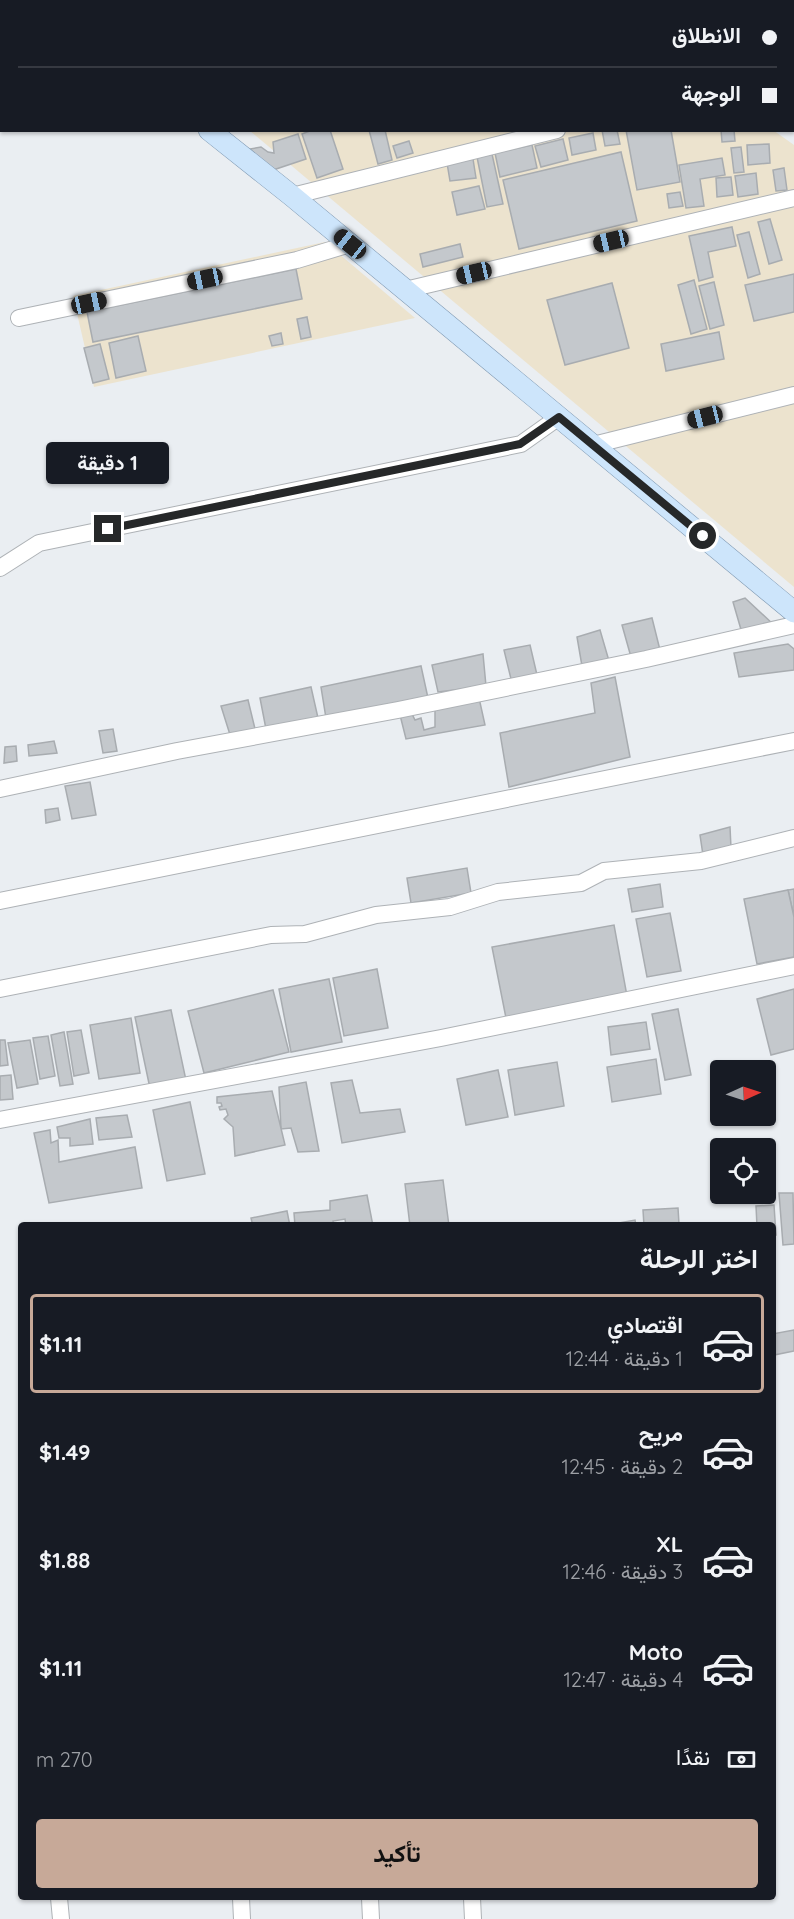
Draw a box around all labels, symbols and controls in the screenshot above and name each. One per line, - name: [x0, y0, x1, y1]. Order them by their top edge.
- text: الانطلاق: [672, 21, 741, 49]
- text: الوجهة: [681, 79, 741, 107]
- car: [330, 226, 370, 262]
- car: [591, 228, 631, 254]
- car: [454, 260, 494, 286]
- car: [186, 266, 224, 292]
- car: [70, 290, 108, 316]
- car: [685, 404, 725, 430]
- callout: 1 دقيقة: [46, 442, 170, 484]
- text: 1 دقيقة: [77, 450, 138, 475]
- route end: [94, 515, 121, 542]
- route start: [689, 522, 716, 549]
- north arrow: [710, 1060, 776, 1126]
- map controls: [710, 1060, 776, 1204]
- button: locate: [710, 1138, 776, 1204]
- text: اختر الرحلة: [640, 1241, 758, 1275]
- text: اقتصادي: [607, 1311, 683, 1339]
- icon: car: [701, 1317, 755, 1371]
- text: $1.11: [39, 1330, 82, 1358]
- text: 1 دقيقة · 12:44: [566, 1346, 683, 1371]
- text: مريح: [639, 1419, 683, 1447]
- icon: car: [701, 1425, 755, 1479]
- text: $1.49: [39, 1438, 91, 1466]
- text: 2 دقيقة · 12:45: [562, 1454, 683, 1479]
- text: XL: [656, 1530, 683, 1558]
- icon: car: [701, 1533, 755, 1587]
- text: $1.88: [39, 1546, 90, 1574]
- text: 3 دقيقة · 12:46: [562, 1559, 683, 1584]
- text: Moto: [629, 1638, 683, 1666]
- icon: car: [701, 1641, 755, 1695]
- text: $1.11: [39, 1654, 82, 1682]
- text: 4 دقيقة · 12:47: [563, 1667, 683, 1692]
- text: نقدًا: [676, 1743, 710, 1771]
- icon: cash: [725, 1743, 758, 1776]
- text: 270 m: [36, 1747, 93, 1772]
- button: تأكيد: [36, 1819, 758, 1888]

